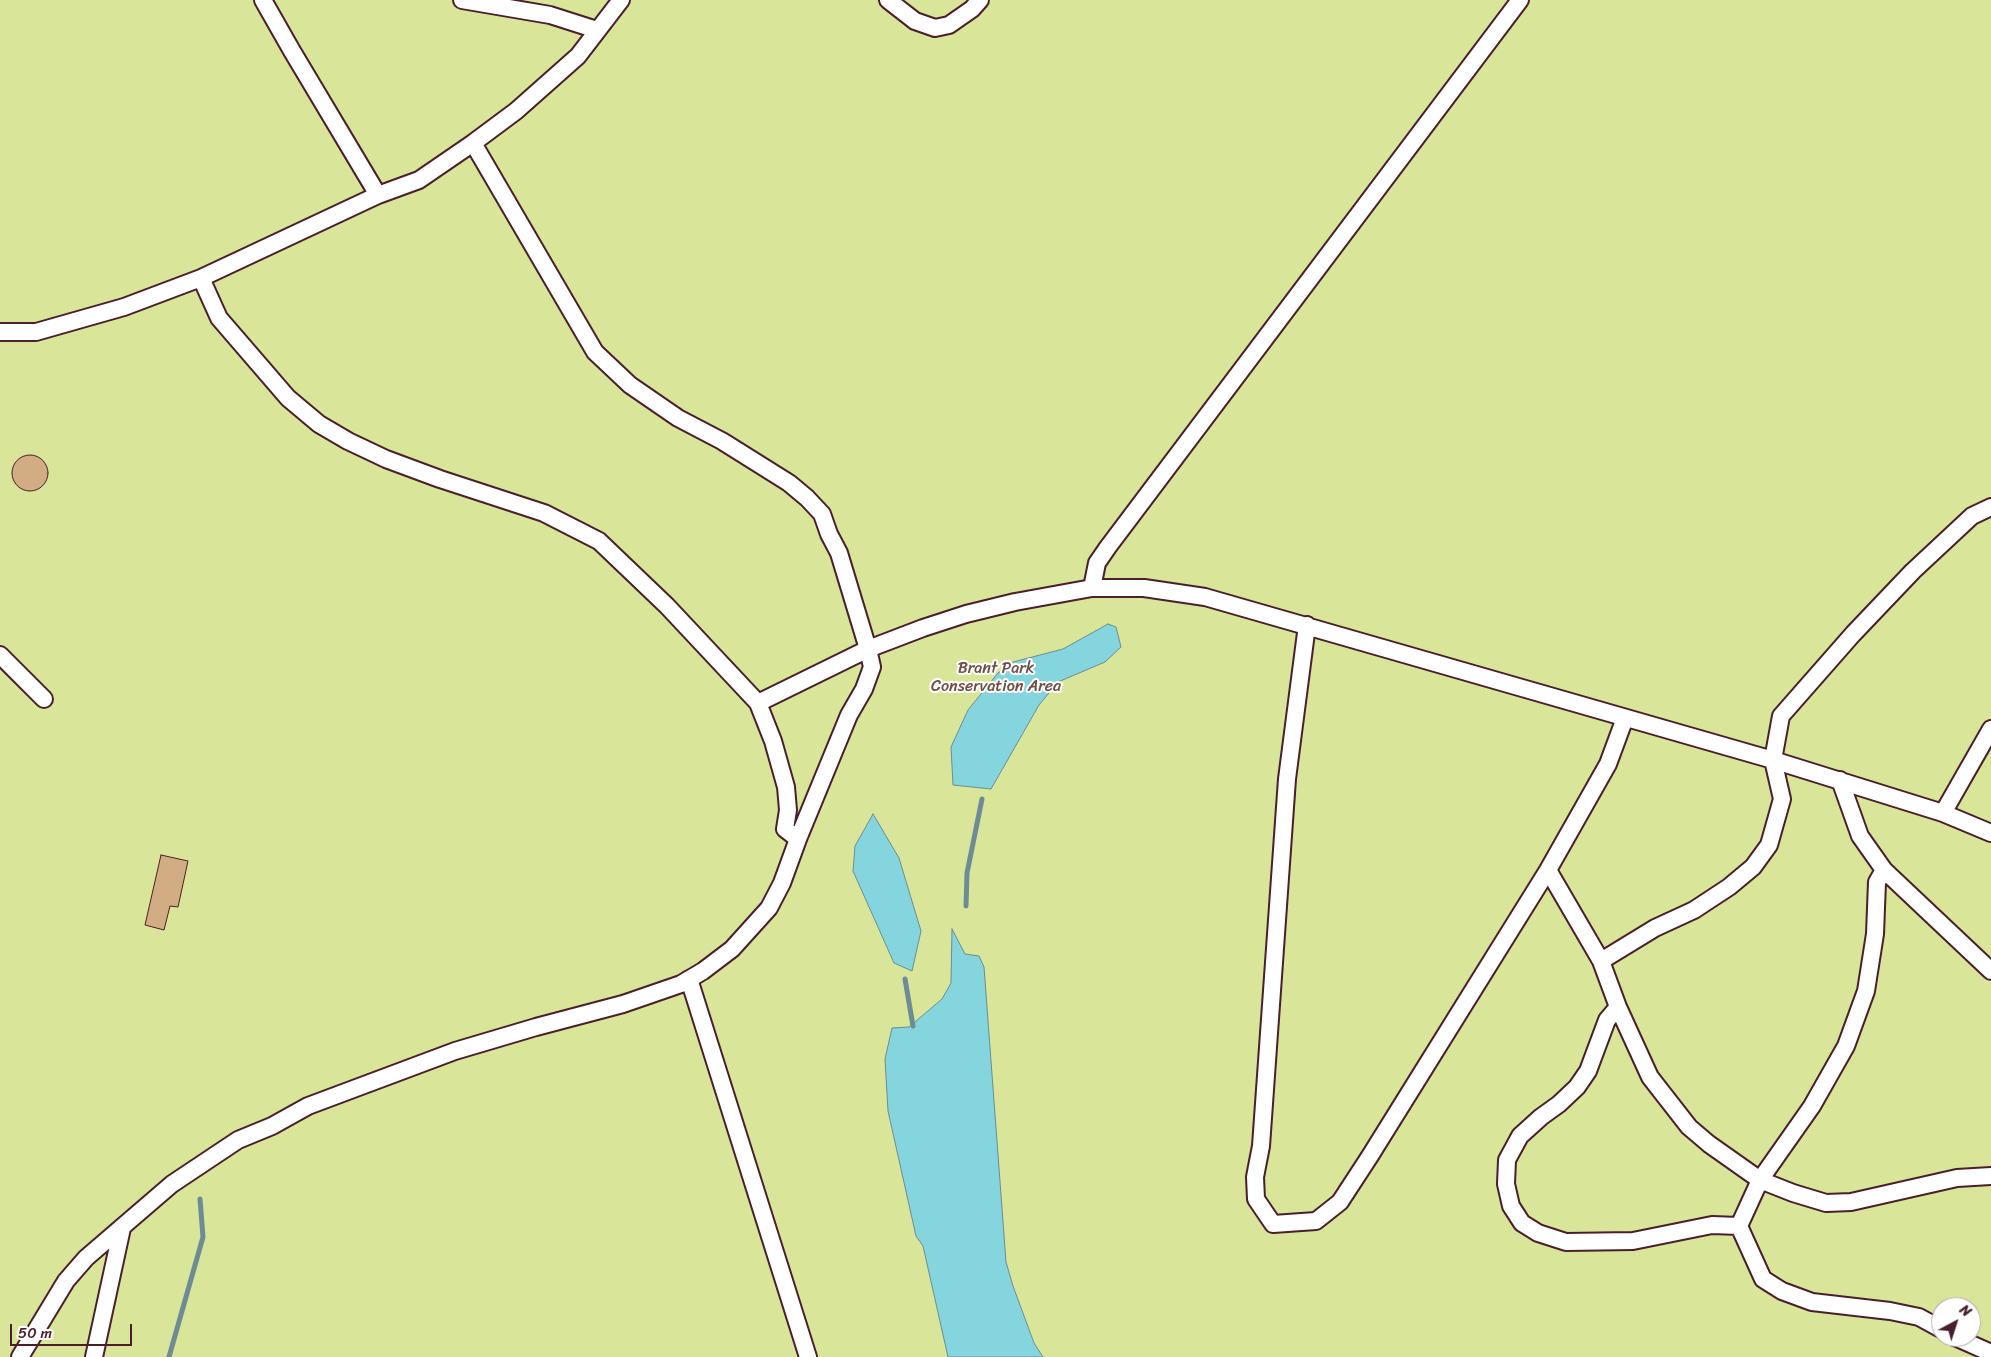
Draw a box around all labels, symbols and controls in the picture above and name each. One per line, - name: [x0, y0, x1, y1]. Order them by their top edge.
- park label: Brant Park Conservation Area: [931, 659, 1061, 697]
- north arrow: [1931, 1297, 1981, 1347]
- text: N: [1954, 1298, 1977, 1324]
- scale bar: [12, 1314, 135, 1346]
- text: 50 m: [18, 1320, 52, 1346]

